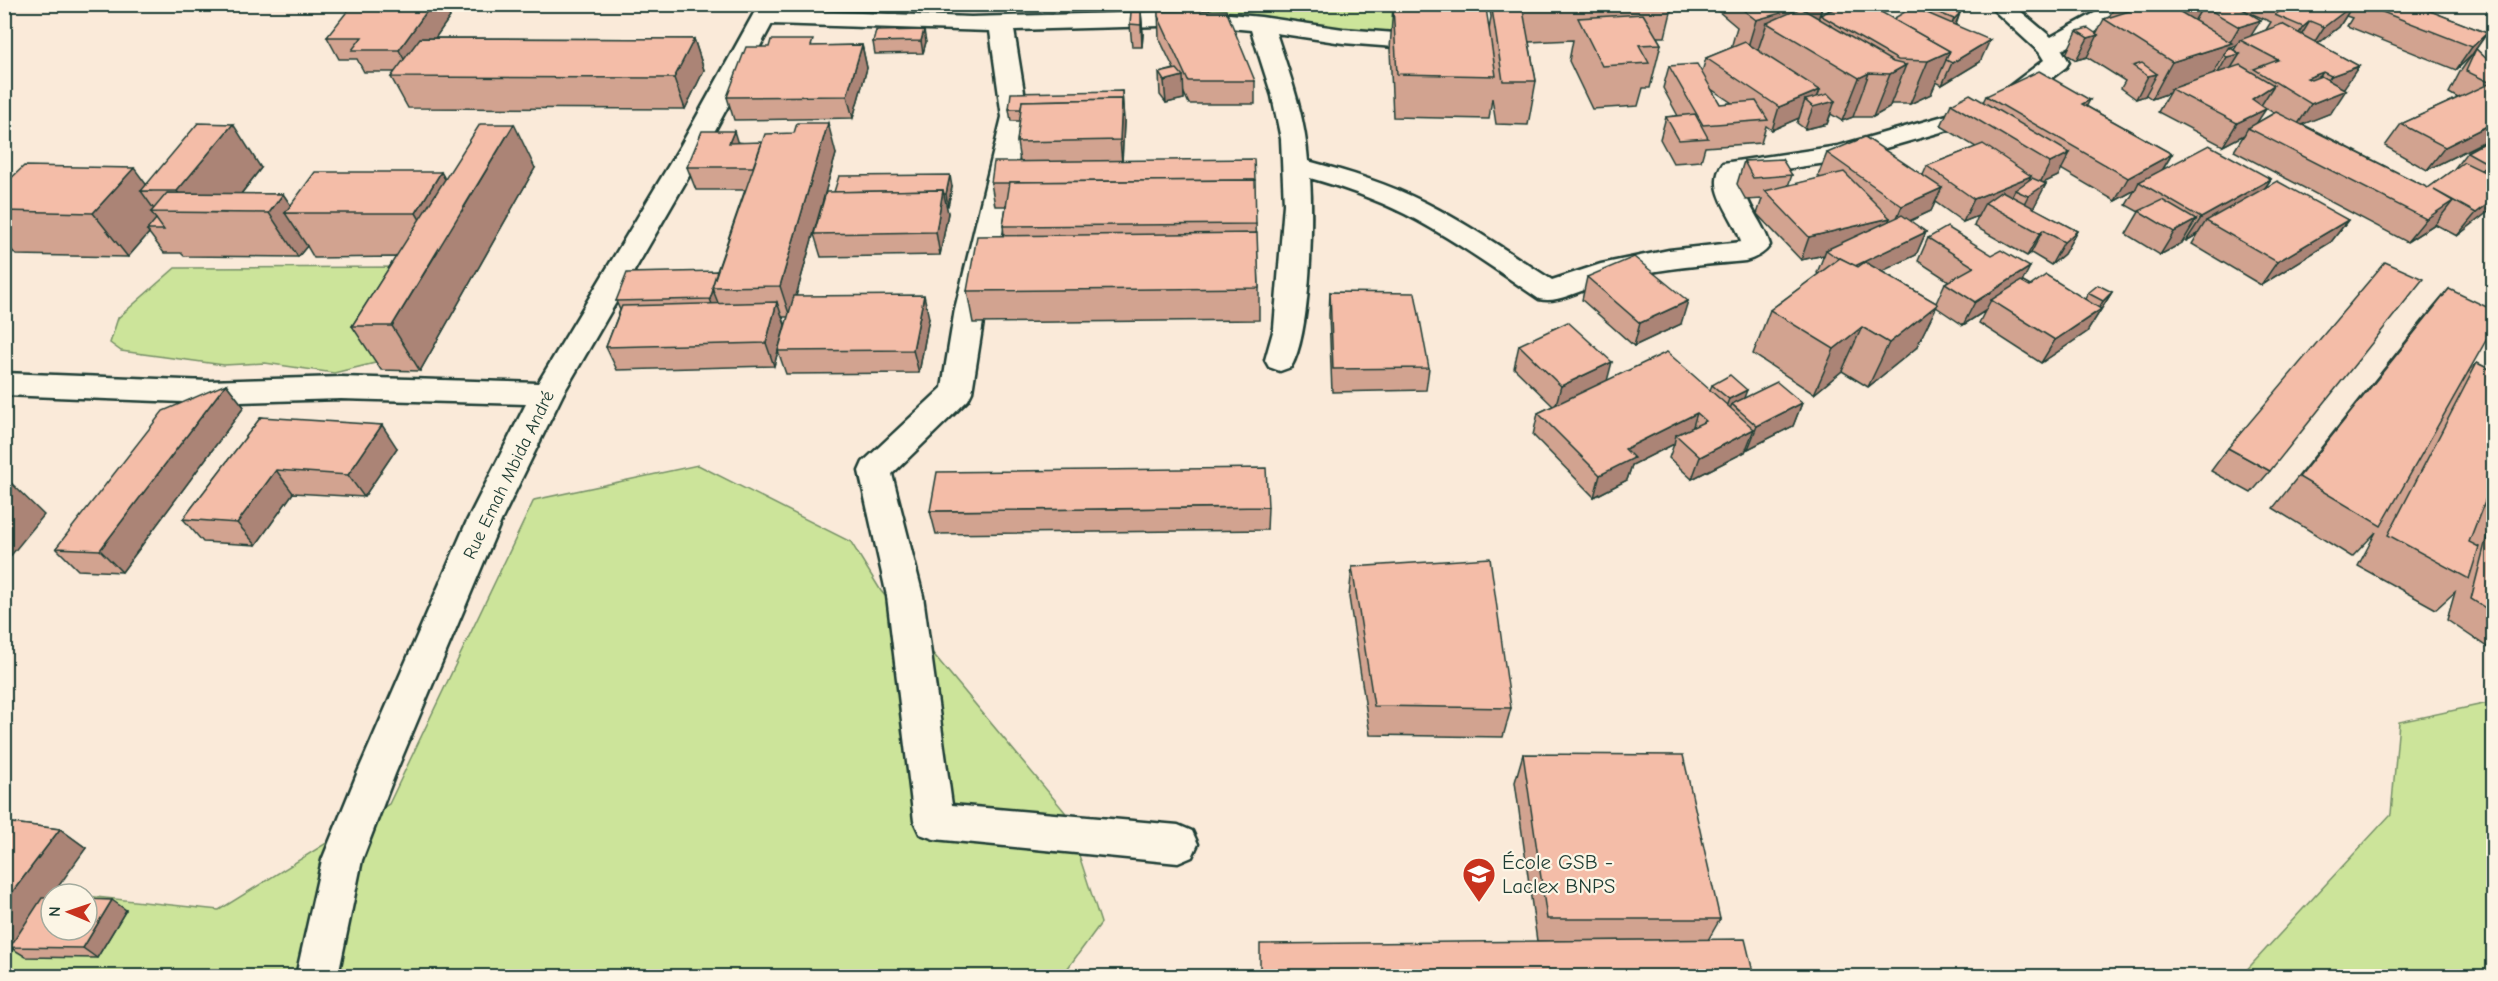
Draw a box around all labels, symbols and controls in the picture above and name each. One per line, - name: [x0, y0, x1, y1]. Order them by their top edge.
- street label: Rue Emah Mbida André: [459, 387, 559, 563]
- place label: École GSB - Laclex BNPS: [1502, 850, 1615, 898]
- school or university icon: École GSB - Laclex BNPS: [1461, 856, 1497, 903]
- north arrow: [39, 882, 99, 942]
- text: N: [46, 906, 64, 917]

